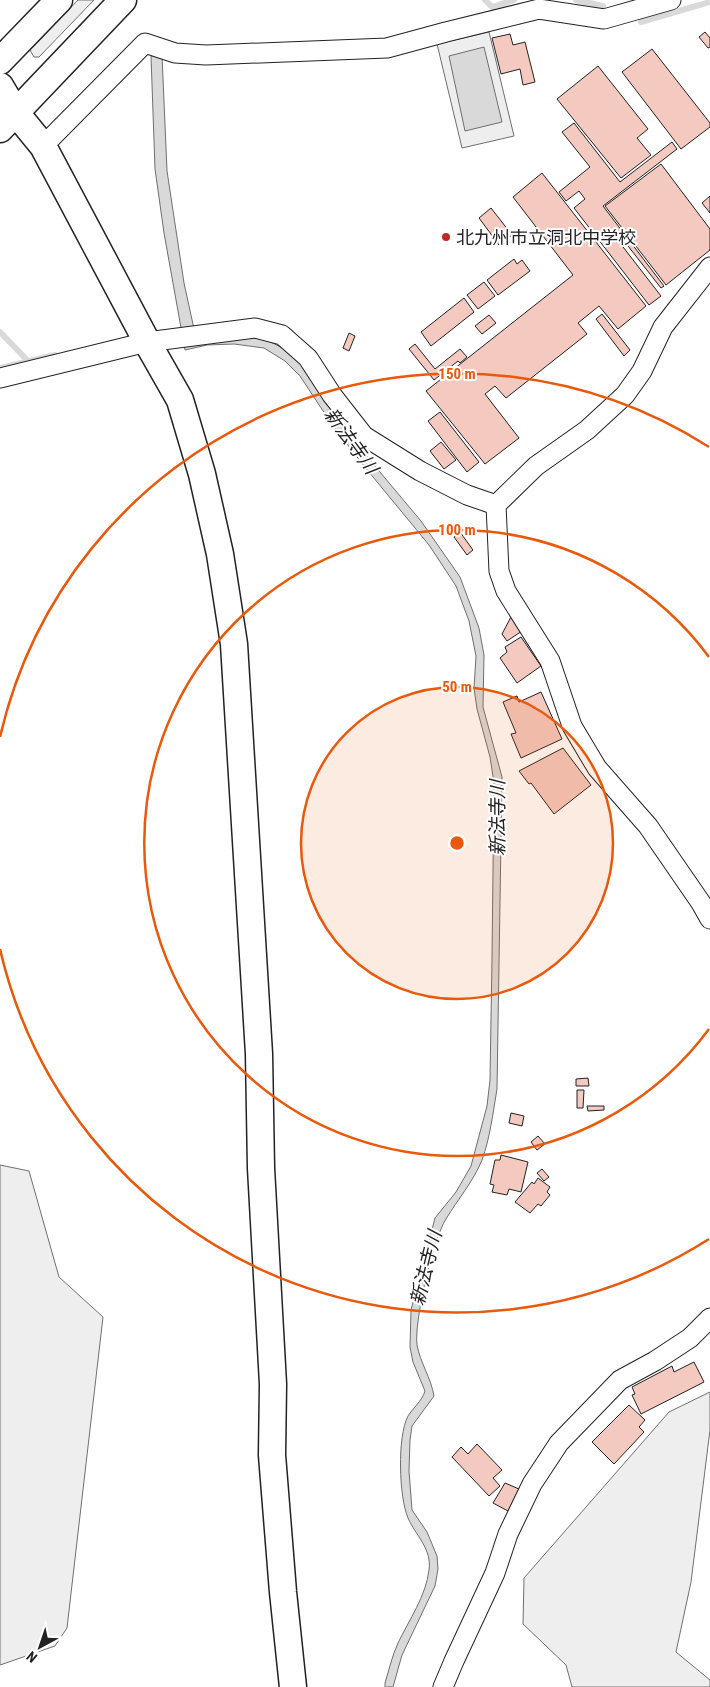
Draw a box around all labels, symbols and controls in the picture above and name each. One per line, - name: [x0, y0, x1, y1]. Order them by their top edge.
- place label: 北九州市立洞北中学校: [456, 227, 636, 248]
- marker: 北九州市立洞北中学校: [440, 231, 452, 243]
- text: 150 m: [438, 365, 476, 383]
- water label: 新法寺川: [319, 403, 384, 480]
- text: 100 m: [438, 521, 476, 539]
- text: 50 m: [442, 678, 472, 696]
- water label: 新法寺川: [486, 778, 509, 856]
- centre of rings: [448, 834, 466, 852]
- water label: 新法寺川: [406, 1226, 447, 1308]
- north arrow: [15, 1622, 65, 1672]
- text: N: [23, 1648, 40, 1666]

